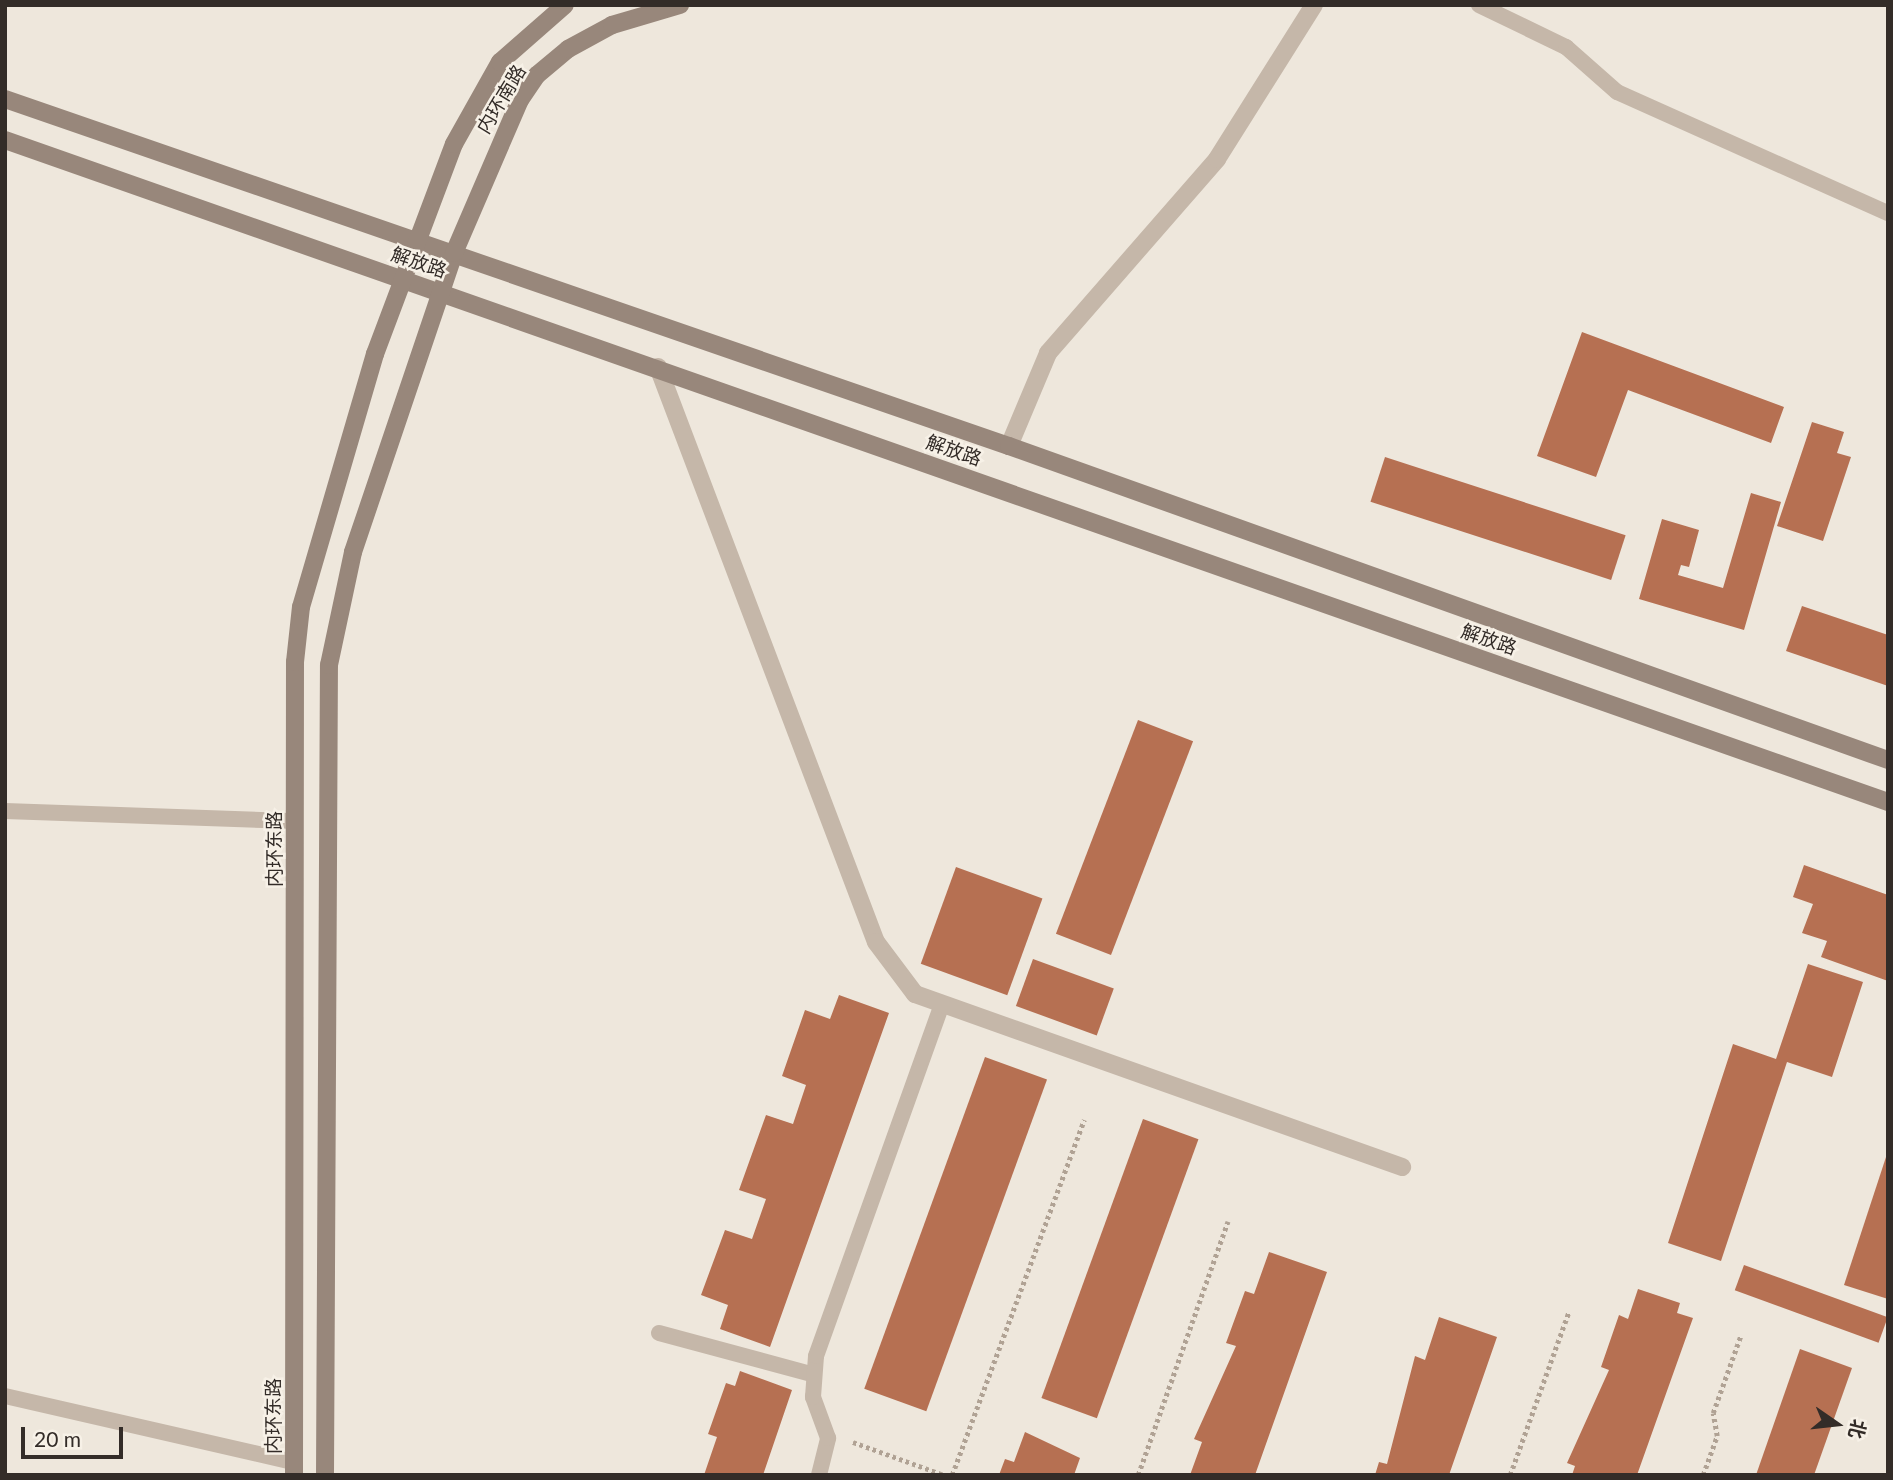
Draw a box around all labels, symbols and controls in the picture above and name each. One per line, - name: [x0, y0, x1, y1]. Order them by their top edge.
- street label: 内环南路: [472, 61, 530, 137]
- street label: 解放路: [388, 242, 450, 282]
- street label: 解放路: [923, 430, 985, 470]
- street label: 解放路: [1458, 619, 1520, 659]
- street label: 内环东路: [263, 811, 285, 887]
- street label: 内环东路: [262, 1378, 284, 1454]
- north arrow: [1802, 1389, 1872, 1459]
- scale bar: [24, 1414, 126, 1458]
- text: 北: [1844, 1417, 1871, 1441]
- text: 20 m: [34, 1426, 81, 1451]

